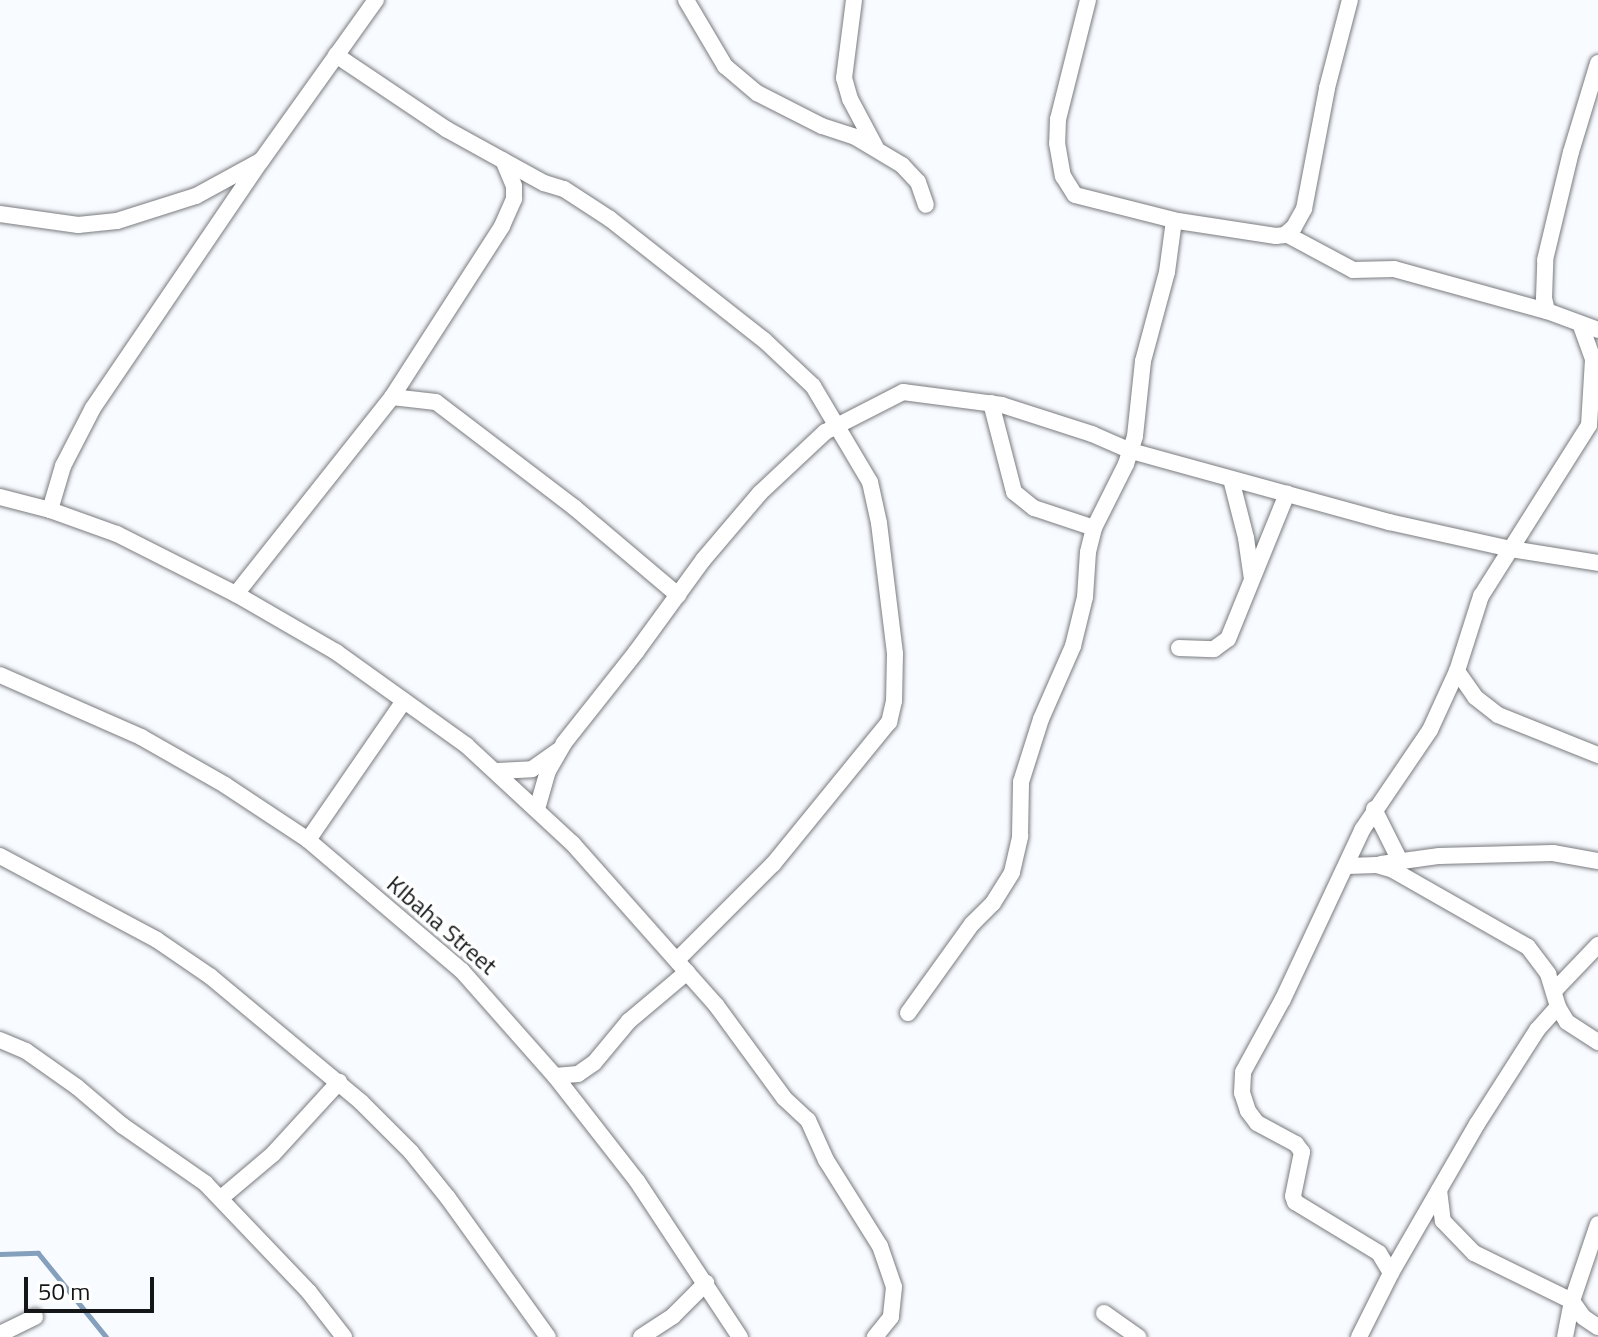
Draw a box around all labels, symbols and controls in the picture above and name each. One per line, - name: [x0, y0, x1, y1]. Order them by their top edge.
- street label: KIbaha Street: [381, 869, 503, 981]
- scale bar: [28, 1261, 158, 1311]
- text: 50 m: [38, 1273, 90, 1309]

